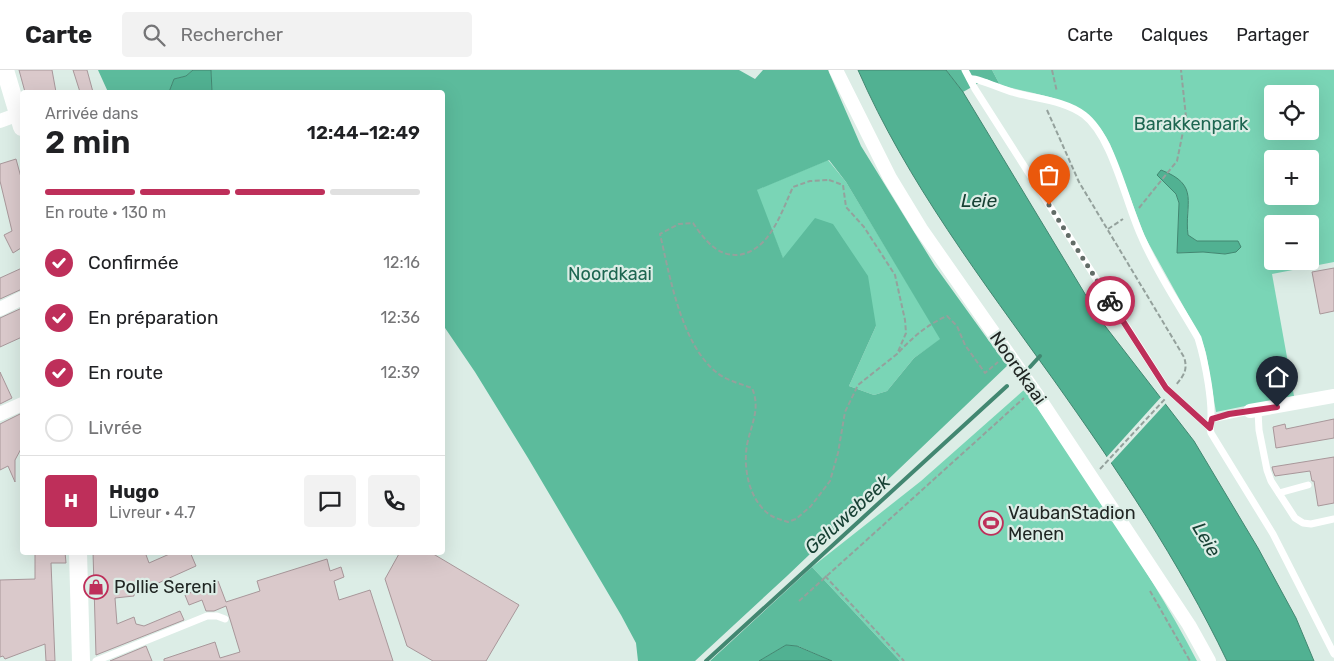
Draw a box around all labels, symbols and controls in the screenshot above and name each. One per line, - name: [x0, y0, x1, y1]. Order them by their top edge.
- search box: [122, 12, 472, 57]
- text: Carte: [25, 21, 92, 49]
- icon: search: [140, 21, 168, 49]
- text: Rechercher: [180, 23, 283, 46]
- text: Carte: [1067, 24, 1113, 46]
- text: Calques: [1141, 24, 1208, 46]
- text: Partager: [1236, 24, 1309, 46]
- map controls: [1264, 85, 1319, 270]
- button: locate: [1264, 85, 1319, 140]
- text: Arrivée dans: [45, 104, 138, 123]
- park label: Barakkenpark: [1134, 113, 1249, 135]
- text: 12:44–12:49: [307, 121, 420, 144]
- text: 2 min: [45, 123, 130, 161]
- button: +: [1264, 150, 1319, 205]
- pin: [1028, 154, 1070, 205]
- icon: bag: [1035, 161, 1063, 189]
- water label: Leie: [961, 189, 997, 212]
- text: En route · 130 m: [45, 203, 166, 222]
- button: −: [1264, 215, 1319, 270]
- icon: check: [45, 249, 73, 277]
- text: Confirmée: [88, 251, 179, 274]
- text: 12:16: [383, 253, 420, 272]
- park label: Noordkaai: [568, 263, 652, 285]
- courier: [1085, 276, 1135, 326]
- icon: bike: [1096, 287, 1124, 315]
- icon: check: [45, 304, 73, 332]
- text: En préparation: [88, 306, 218, 329]
- text: 12:36: [380, 308, 420, 327]
- street label: Noordkaai: [985, 327, 1051, 409]
- pin: [1256, 356, 1298, 407]
- icon: check: [45, 359, 73, 387]
- text: En route: [88, 361, 163, 384]
- text: 12:39: [381, 363, 420, 382]
- icon: home: [1263, 363, 1291, 391]
- text: Livrée: [88, 416, 142, 439]
- water label: Geluwebeek: [800, 470, 895, 559]
- button: chat: [304, 475, 356, 527]
- button: phone: [368, 475, 420, 527]
- text: Hugo: [109, 480, 159, 503]
- text: H: [64, 489, 78, 512]
- place label: VaubanStadion Menen: [1008, 502, 1136, 545]
- text: Livreur · 4.7: [109, 503, 196, 522]
- sports icon: VaubanStadion Menen: [978, 510, 1004, 536]
- water label: Leie: [1187, 518, 1226, 561]
- shop icon: Pollie Sereni: [83, 574, 109, 600]
- place label: Pollie Sereni: [114, 576, 217, 598]

